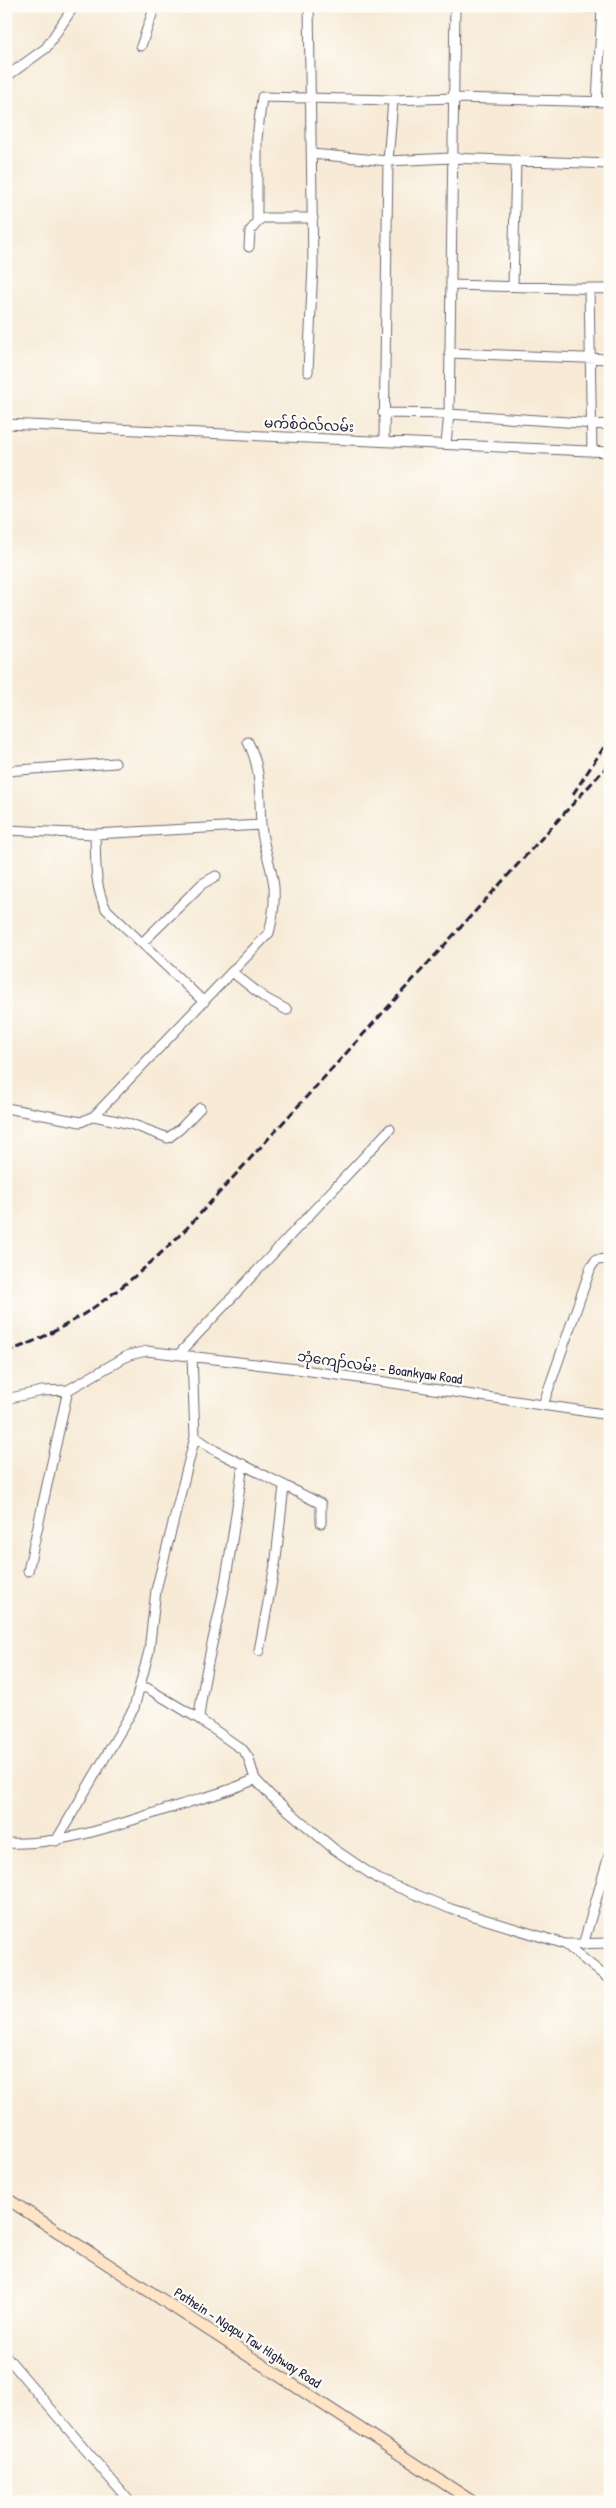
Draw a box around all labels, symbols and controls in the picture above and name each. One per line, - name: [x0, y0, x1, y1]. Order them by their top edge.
- street label: မက်စ်ဝဲလ်လမ်း: [264, 412, 354, 436]
- street label: ဘုံကျော်လမ်း - Boankyaw Road: [296, 1346, 464, 1391]
- street label: Pathein - Ngapu Taw Highway Road: [170, 2282, 326, 2393]

